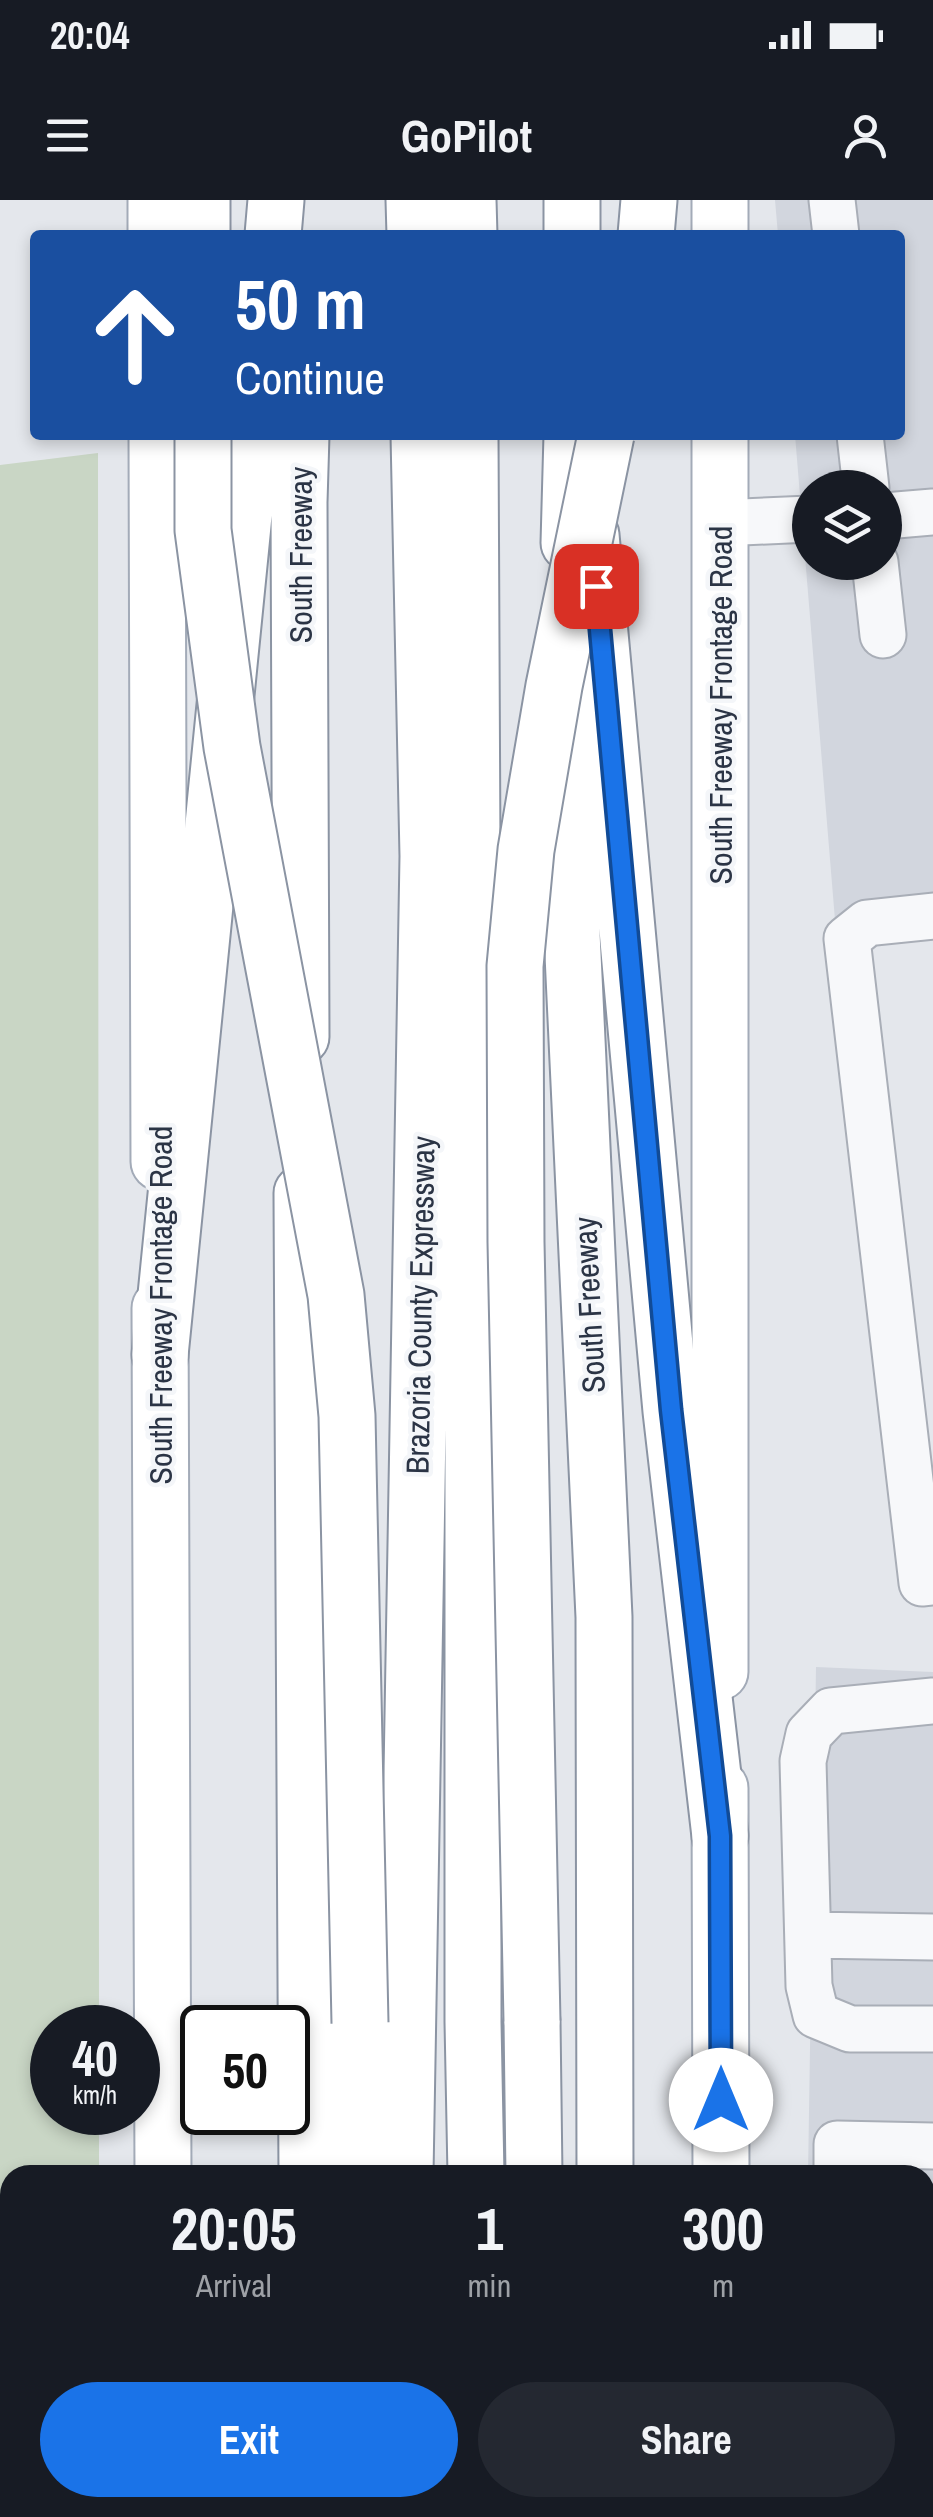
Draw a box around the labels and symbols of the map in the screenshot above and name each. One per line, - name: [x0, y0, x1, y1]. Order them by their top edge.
- street label: South Freeway: [279, 467, 322, 643]
- street label: South Freeway Frontage Road: [699, 526, 742, 884]
- pin: [554, 544, 639, 629]
- street label: South Freeway Frontage Road: [139, 1126, 182, 1484]
- street label: Brazoria County Expressway: [396, 1135, 444, 1475]
- street label: South Freeway: [563, 1216, 615, 1394]
- speed limit sign: 50: [180, 2005, 310, 2135]
- position arrow: [669, 2048, 773, 2152]

